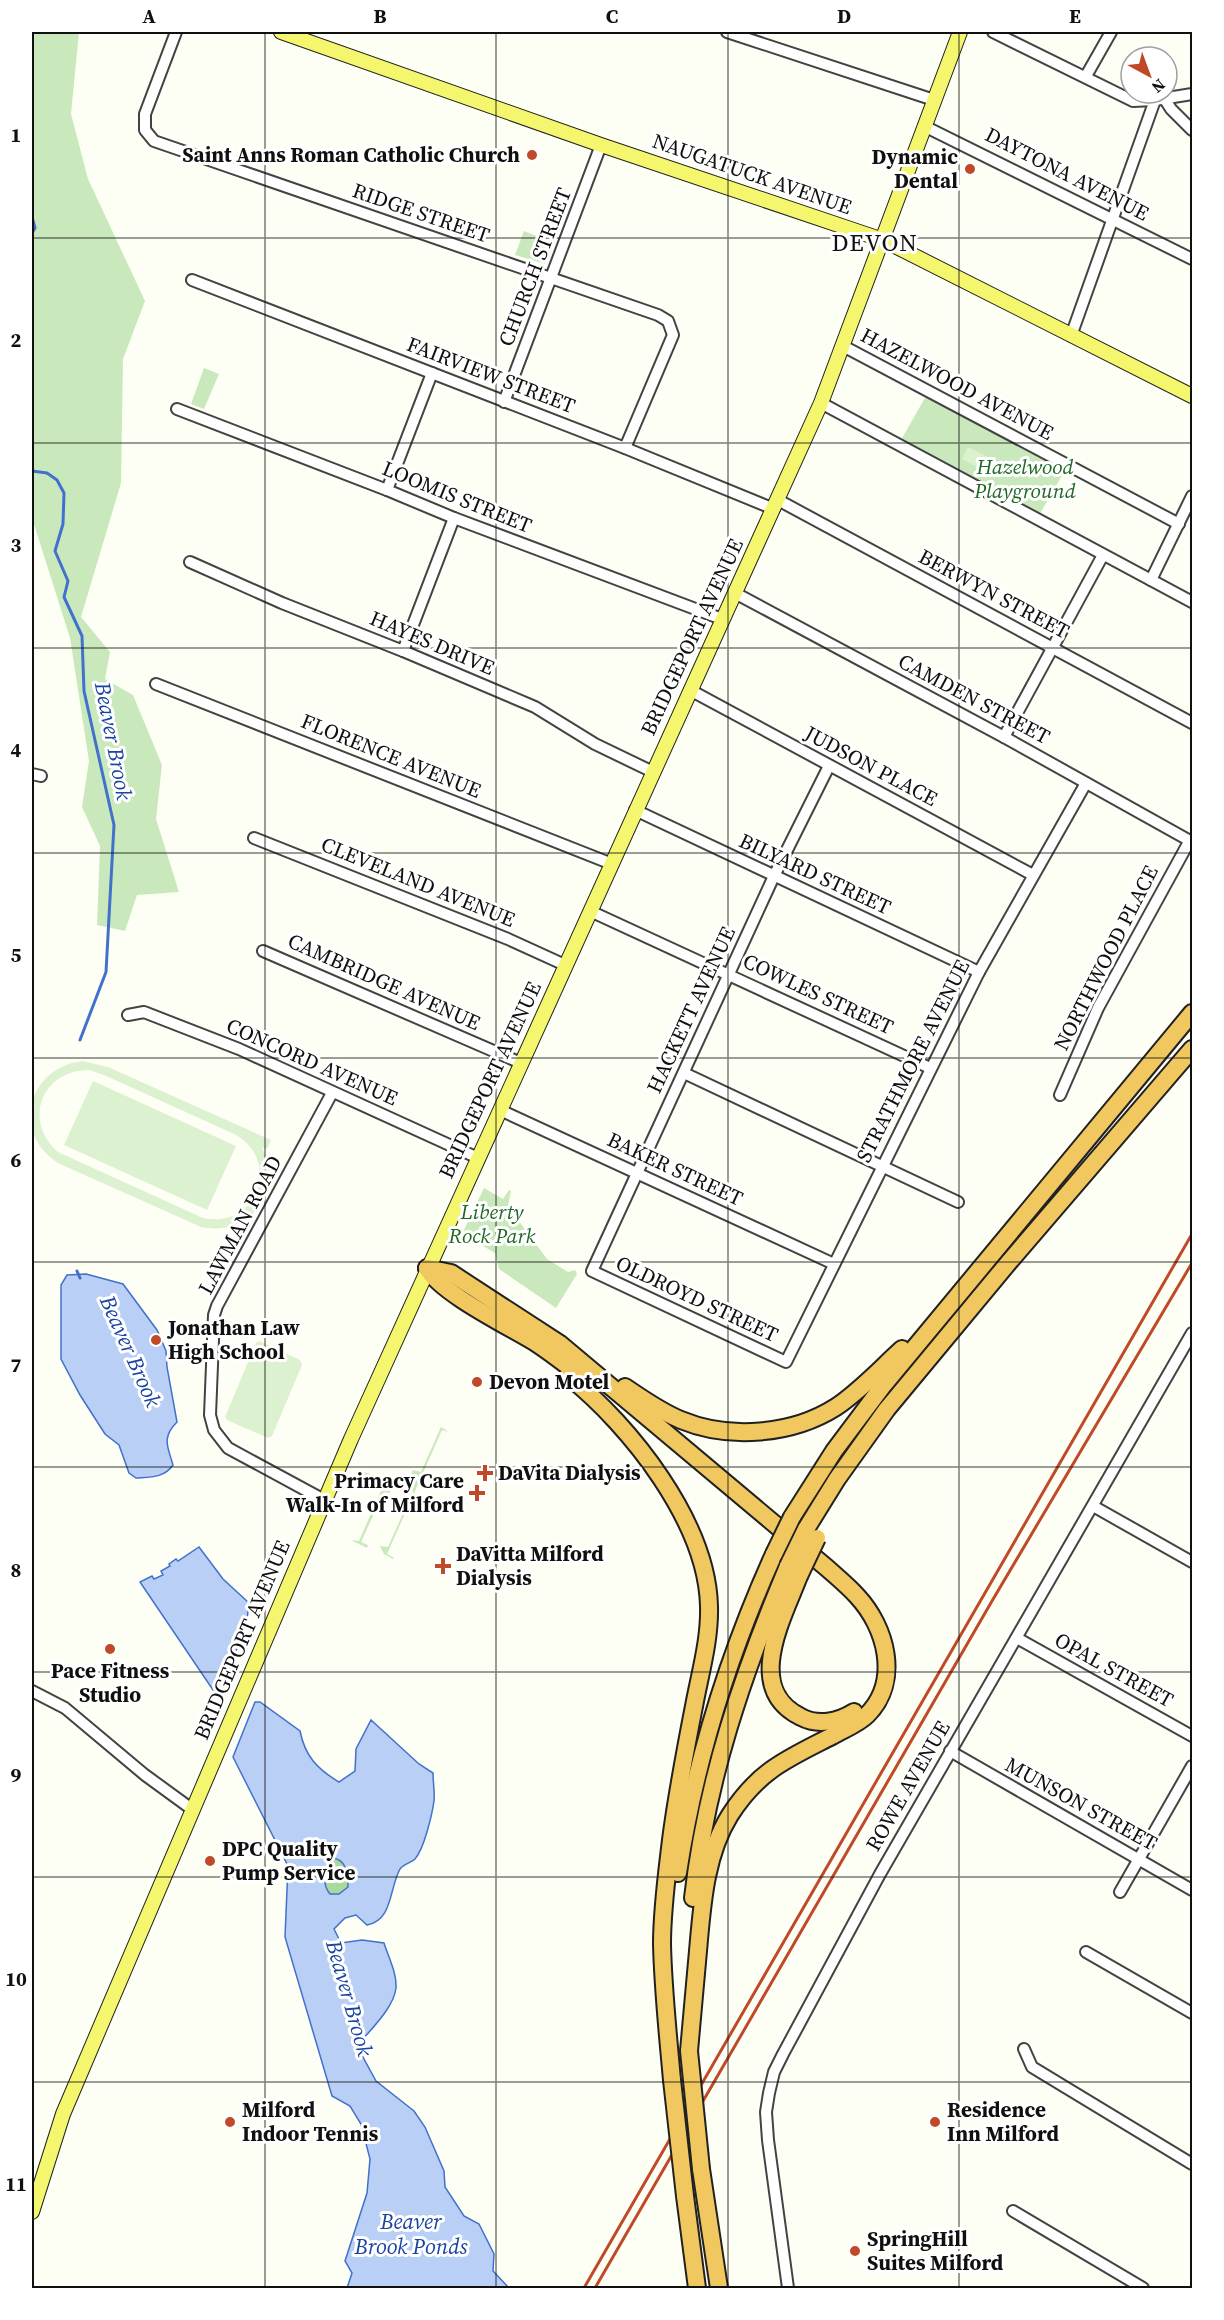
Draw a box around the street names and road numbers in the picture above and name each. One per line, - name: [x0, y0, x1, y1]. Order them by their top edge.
- street label: DAYTONA AVENUE: [980, 120, 1154, 227]
- street label: NAUGATUCK AVENUE: [649, 126, 856, 221]
- street label: RIDGE STREET: [349, 176, 494, 250]
- street label: CHURCH STREET: [491, 183, 578, 350]
- street label: HAZELWOOD AVENUE: [856, 320, 1059, 447]
- street label: FAIRVIEW STREET: [403, 329, 580, 420]
- street label: LOOMIS STREET: [378, 453, 537, 540]
- street label: BRIDGEPORT AVENUE: [633, 534, 750, 740]
- street label: BERWYN STREET: [914, 542, 1075, 646]
- street label: HAYES DRIVE: [365, 603, 499, 682]
- street label: CAMDEN STREET: [893, 646, 1056, 751]
- street label: FLORENCE AVENUE: [297, 706, 485, 805]
- street label: JUDSON PLACE: [799, 718, 943, 813]
- street label: BILYARD STREET: [735, 826, 896, 922]
- street label: CLEVELAND AVENUE: [317, 829, 519, 934]
- street label: NORTHWOOD PLACE: [1046, 860, 1165, 1055]
- street label: HACKETT AVENUE: [639, 922, 742, 1098]
- street label: CAMBRIDGE AVENUE: [283, 926, 485, 1037]
- street label: COWLES STREET: [738, 946, 898, 1041]
- street label: STRATHMORE AVENUE: [849, 954, 976, 1167]
- street label: BRIDGEPORT AVENUE: [431, 977, 548, 1183]
- street label: CONCORD AVENUE: [222, 1011, 402, 1112]
- street label: BAKER STREET: [603, 1124, 748, 1213]
- street label: LAWMAN ROAD: [191, 1150, 288, 1299]
- street label: OLDROYD STREET: [611, 1248, 783, 1349]
- street label: BRIDGEPORT AVENUE: [186, 1536, 297, 1744]
- street label: OPAL STREET: [1050, 1625, 1179, 1714]
- street label: ROWE AVENUE: [858, 1715, 957, 1856]
- street label: MUNSON STREET: [1000, 1750, 1163, 1858]

